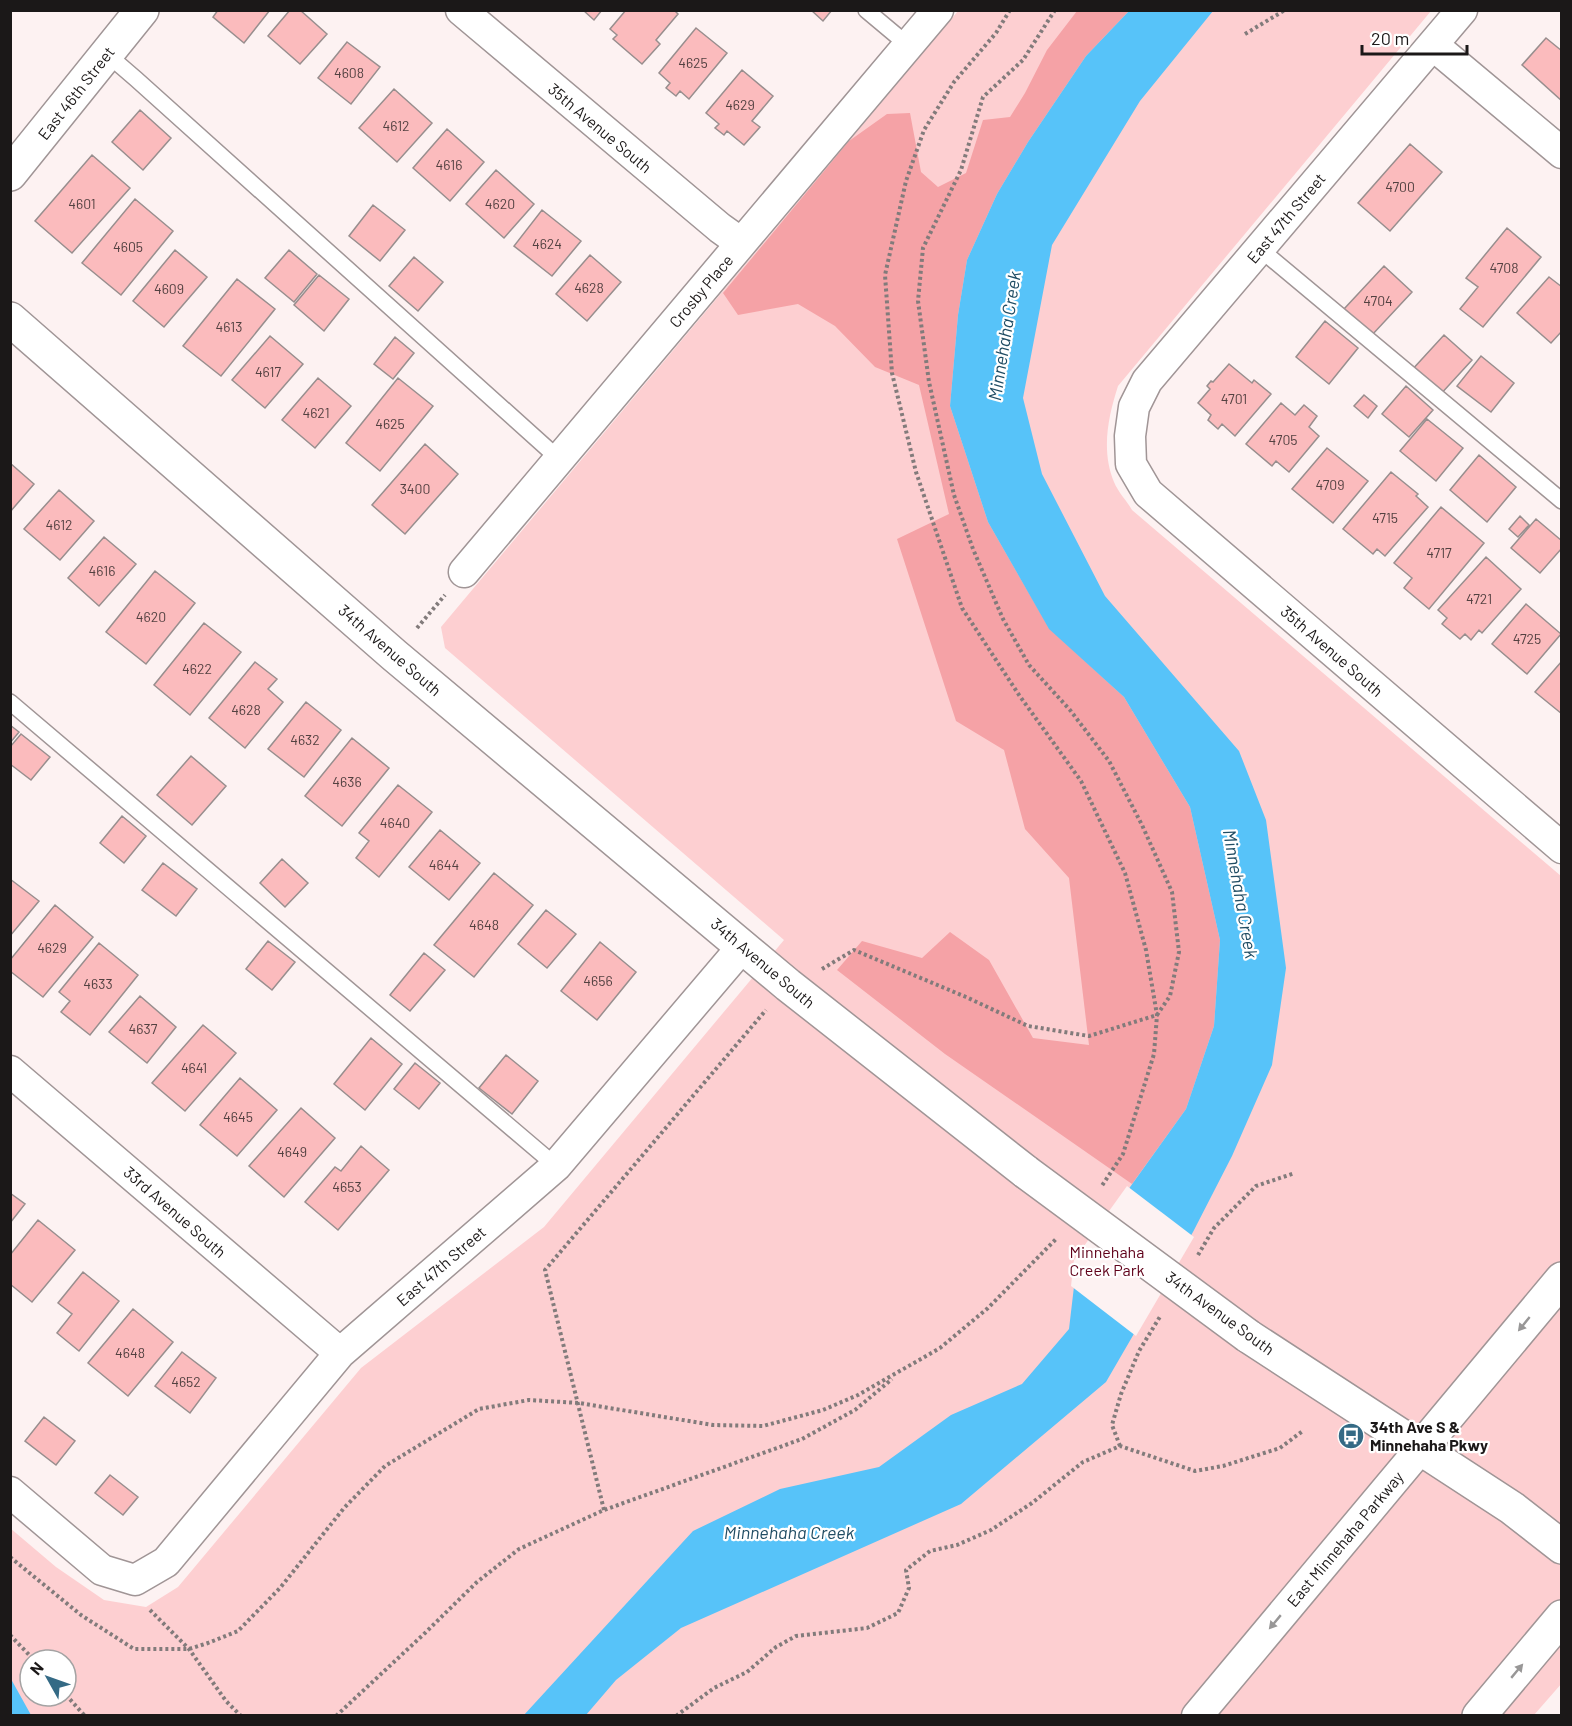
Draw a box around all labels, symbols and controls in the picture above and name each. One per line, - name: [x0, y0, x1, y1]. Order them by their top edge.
- scale bar: [1362, 18, 1467, 56]
- text: 20 m: [1371, 27, 1409, 49]
- street label: East 46th Street: [33, 42, 118, 143]
- house number: 4625: [678, 54, 708, 71]
- house number: 4608: [334, 64, 364, 81]
- street label: 35th Avenue South: [545, 79, 656, 176]
- house number: 4629: [725, 96, 755, 113]
- house number: 4612: [382, 117, 410, 134]
- house number: 4616: [436, 156, 462, 173]
- street label: East 47th Street: [1242, 169, 1329, 267]
- house number: 4700: [1385, 178, 1415, 195]
- house number: 4601: [68, 195, 96, 212]
- house number: 4620: [485, 195, 515, 212]
- house number: 4624: [532, 235, 562, 252]
- house number: 4605: [113, 238, 143, 255]
- street label: Crosby Place: [665, 250, 737, 331]
- house number: 4708: [1489, 259, 1519, 276]
- water label: Minnehaha Creek: [983, 269, 1025, 402]
- house number: 4628: [574, 279, 604, 296]
- house number: 4609: [154, 280, 184, 297]
- house number: 4704: [1363, 292, 1393, 309]
- house number: 4613: [216, 318, 242, 335]
- house number: 4617: [255, 363, 281, 380]
- house number: 4701: [1221, 390, 1247, 407]
- house number: 4621: [302, 404, 330, 421]
- house number: 4625: [375, 415, 405, 432]
- house number: 4705: [1268, 431, 1298, 448]
- house number: 4709: [1315, 476, 1345, 493]
- house number: 3400: [400, 480, 430, 497]
- house number: 4715: [1372, 509, 1398, 526]
- house number: 4612: [45, 516, 73, 533]
- house number: 4717: [1426, 544, 1452, 561]
- house number: 4616: [89, 562, 115, 579]
- house number: 4721: [1466, 590, 1492, 607]
- street label: 34th Avenue South: [335, 600, 446, 699]
- street label: 35th Avenue South: [1277, 601, 1387, 700]
- house number: 4620: [136, 608, 166, 625]
- house number: 4725: [1513, 630, 1541, 647]
- house number: 4622: [182, 660, 212, 677]
- house number: 4628: [231, 701, 261, 718]
- house number: 4632: [290, 731, 320, 748]
- house number: 4636: [332, 773, 362, 790]
- house number: 4640: [380, 814, 410, 831]
- water label: Minnehaha Creek: [1219, 828, 1263, 960]
- house number: 4644: [429, 856, 459, 873]
- street label: 34th Avenue South: [707, 914, 819, 1012]
- house number: 4648: [469, 916, 499, 933]
- house number: 4629: [37, 939, 67, 956]
- house number: 4656: [583, 972, 613, 989]
- house number: 4633: [83, 975, 113, 992]
- house number: 4637: [129, 1020, 158, 1037]
- house number: 4641: [181, 1059, 207, 1076]
- house number: 4645: [223, 1108, 253, 1125]
- house number: 4649: [277, 1143, 307, 1160]
- street label: 33rd Avenue South: [120, 1162, 230, 1261]
- house number: 4653: [332, 1178, 362, 1195]
- street label: East 47th Street: [392, 1222, 489, 1309]
- park label: Minnehaha Creek Park: [1069, 1242, 1145, 1279]
- street label: 34th Avenue South: [1162, 1267, 1278, 1358]
- one-way arrow: [1518, 1316, 1531, 1332]
- house number: 4648: [115, 1344, 145, 1361]
- house number: 4652: [171, 1373, 201, 1390]
- place label: 34th Ave S & Minnehaha Pkwy: [1370, 1417, 1488, 1454]
- bus stop icon: 34th Ave S & Minnehaha Pkwy: [1336, 1421, 1366, 1451]
- street label: East Minnehaha Parkway: [1282, 1467, 1407, 1610]
- water label: Minnehaha Creek: [724, 1521, 855, 1543]
- one-way arrow: [1269, 1614, 1282, 1630]
- north arrow: [18, 1648, 78, 1708]
- text: N: [25, 1658, 47, 1678]
- one-way arrow: [1510, 1663, 1523, 1679]

